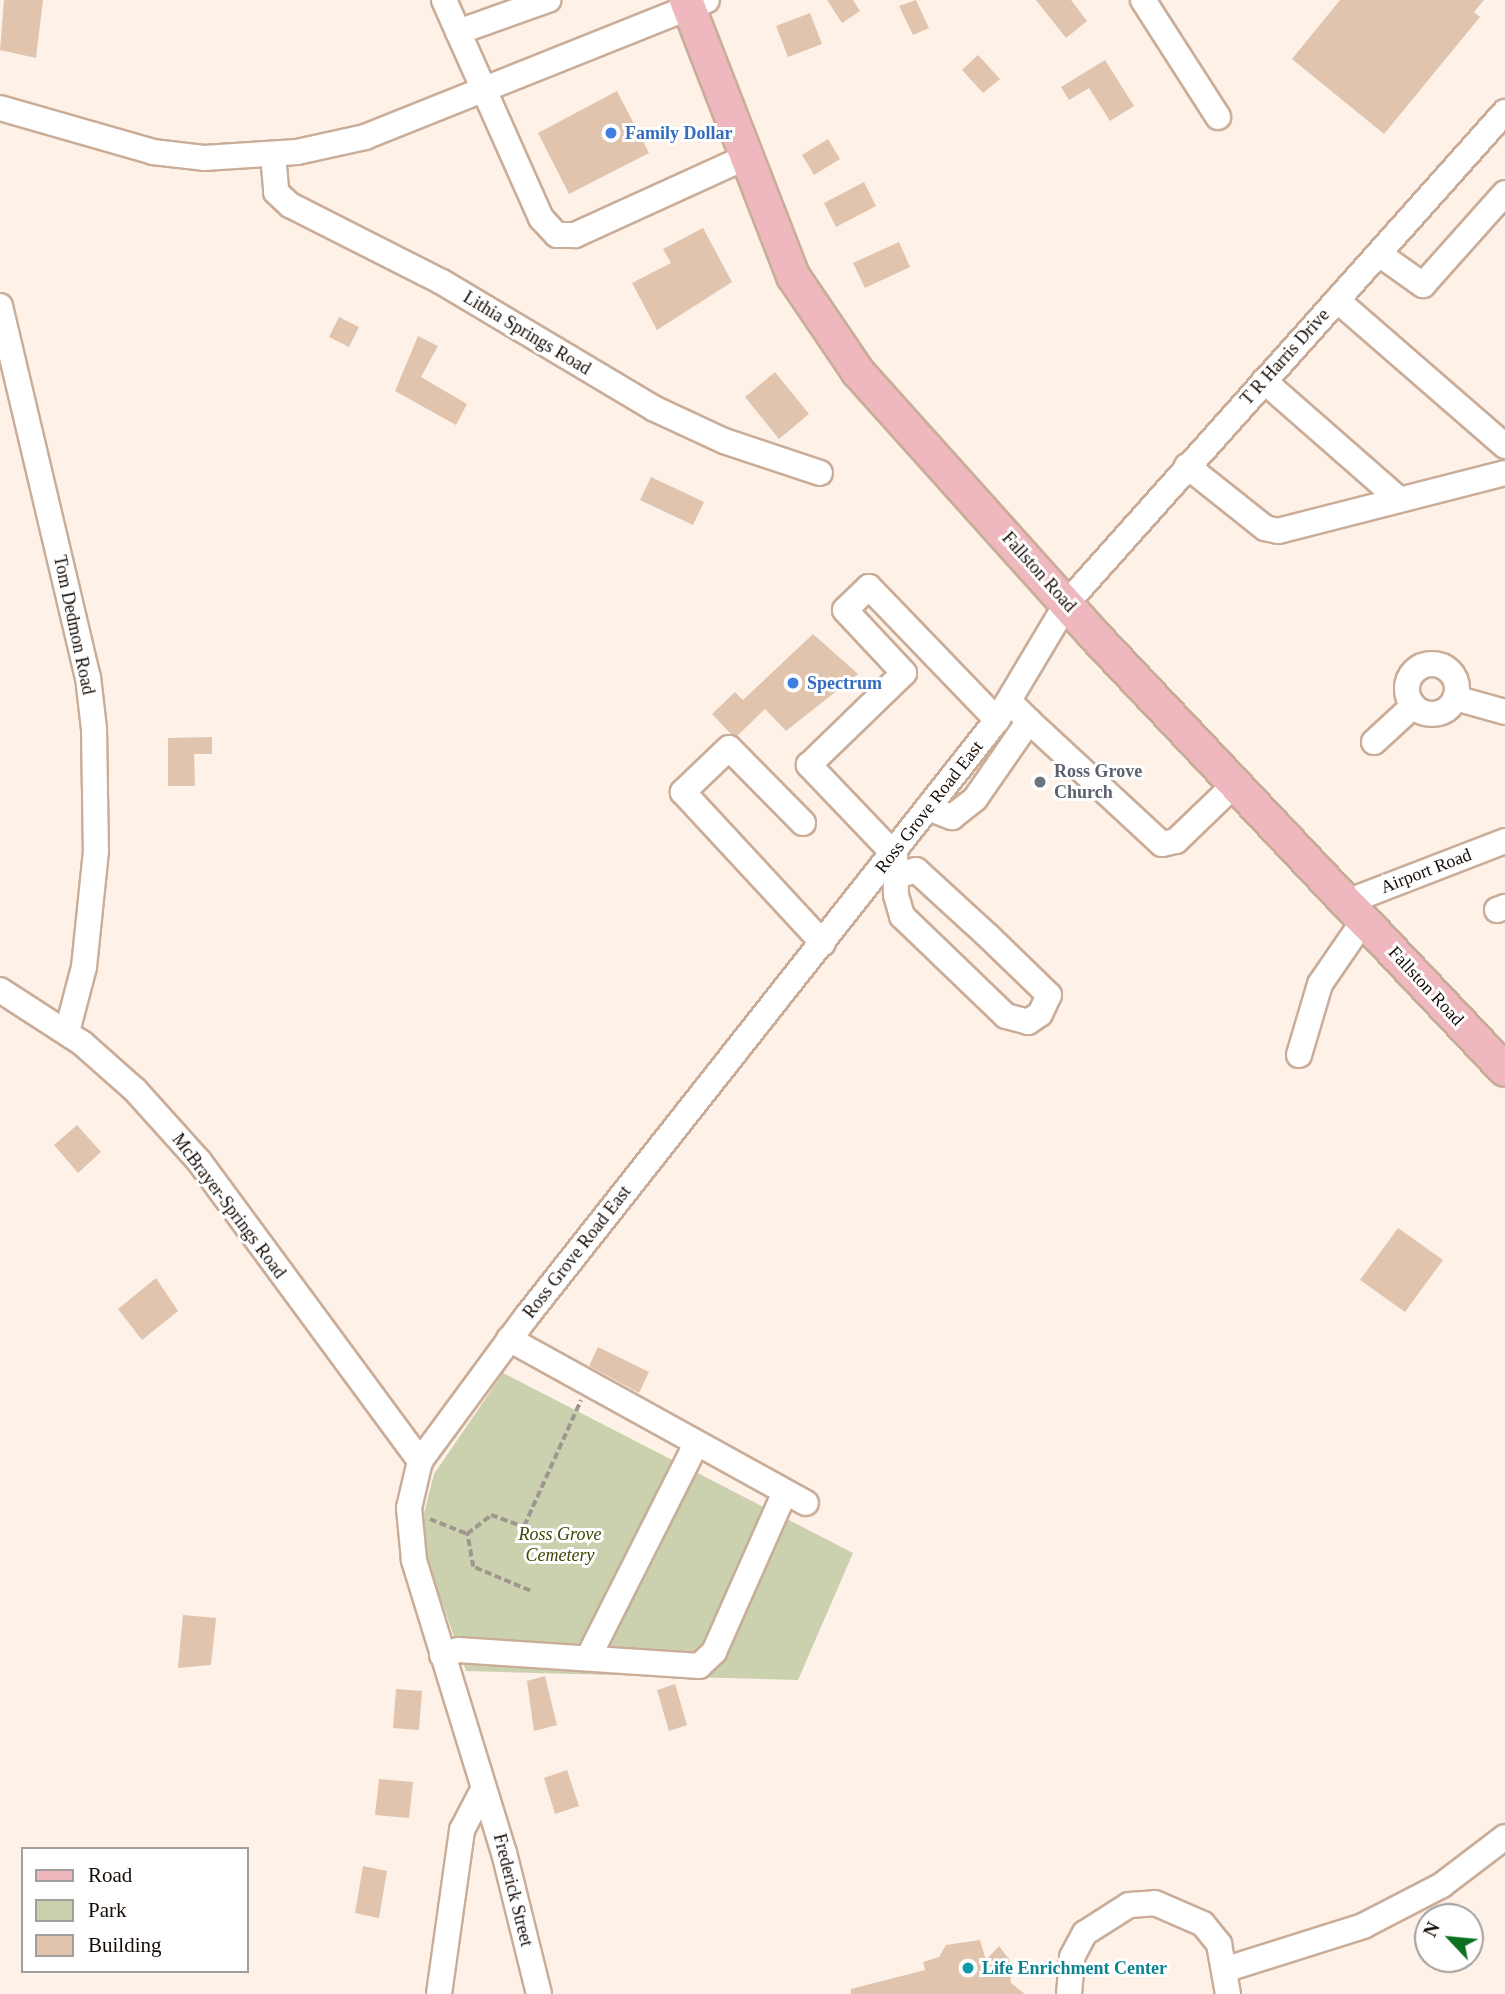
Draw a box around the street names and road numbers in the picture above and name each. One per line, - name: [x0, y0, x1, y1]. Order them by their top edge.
- street label: Lithia Springs Road: [459, 286, 595, 380]
- street label: T R Harris Drive: [1236, 304, 1334, 410]
- street label: Fallston Road: [997, 527, 1081, 617]
- street label: Tom Dedmon Road: [49, 553, 99, 697]
- street label: Ross Grove Road East: [870, 736, 988, 878]
- street label: Airport Road: [1378, 844, 1474, 898]
- street label: Fallston Road: [1384, 942, 1468, 1030]
- street label: McBrayer-Springs Road: [167, 1129, 291, 1283]
- street label: Ross Grove Road East: [518, 1181, 636, 1323]
- street label: Frederick Street: [489, 1831, 537, 1949]

